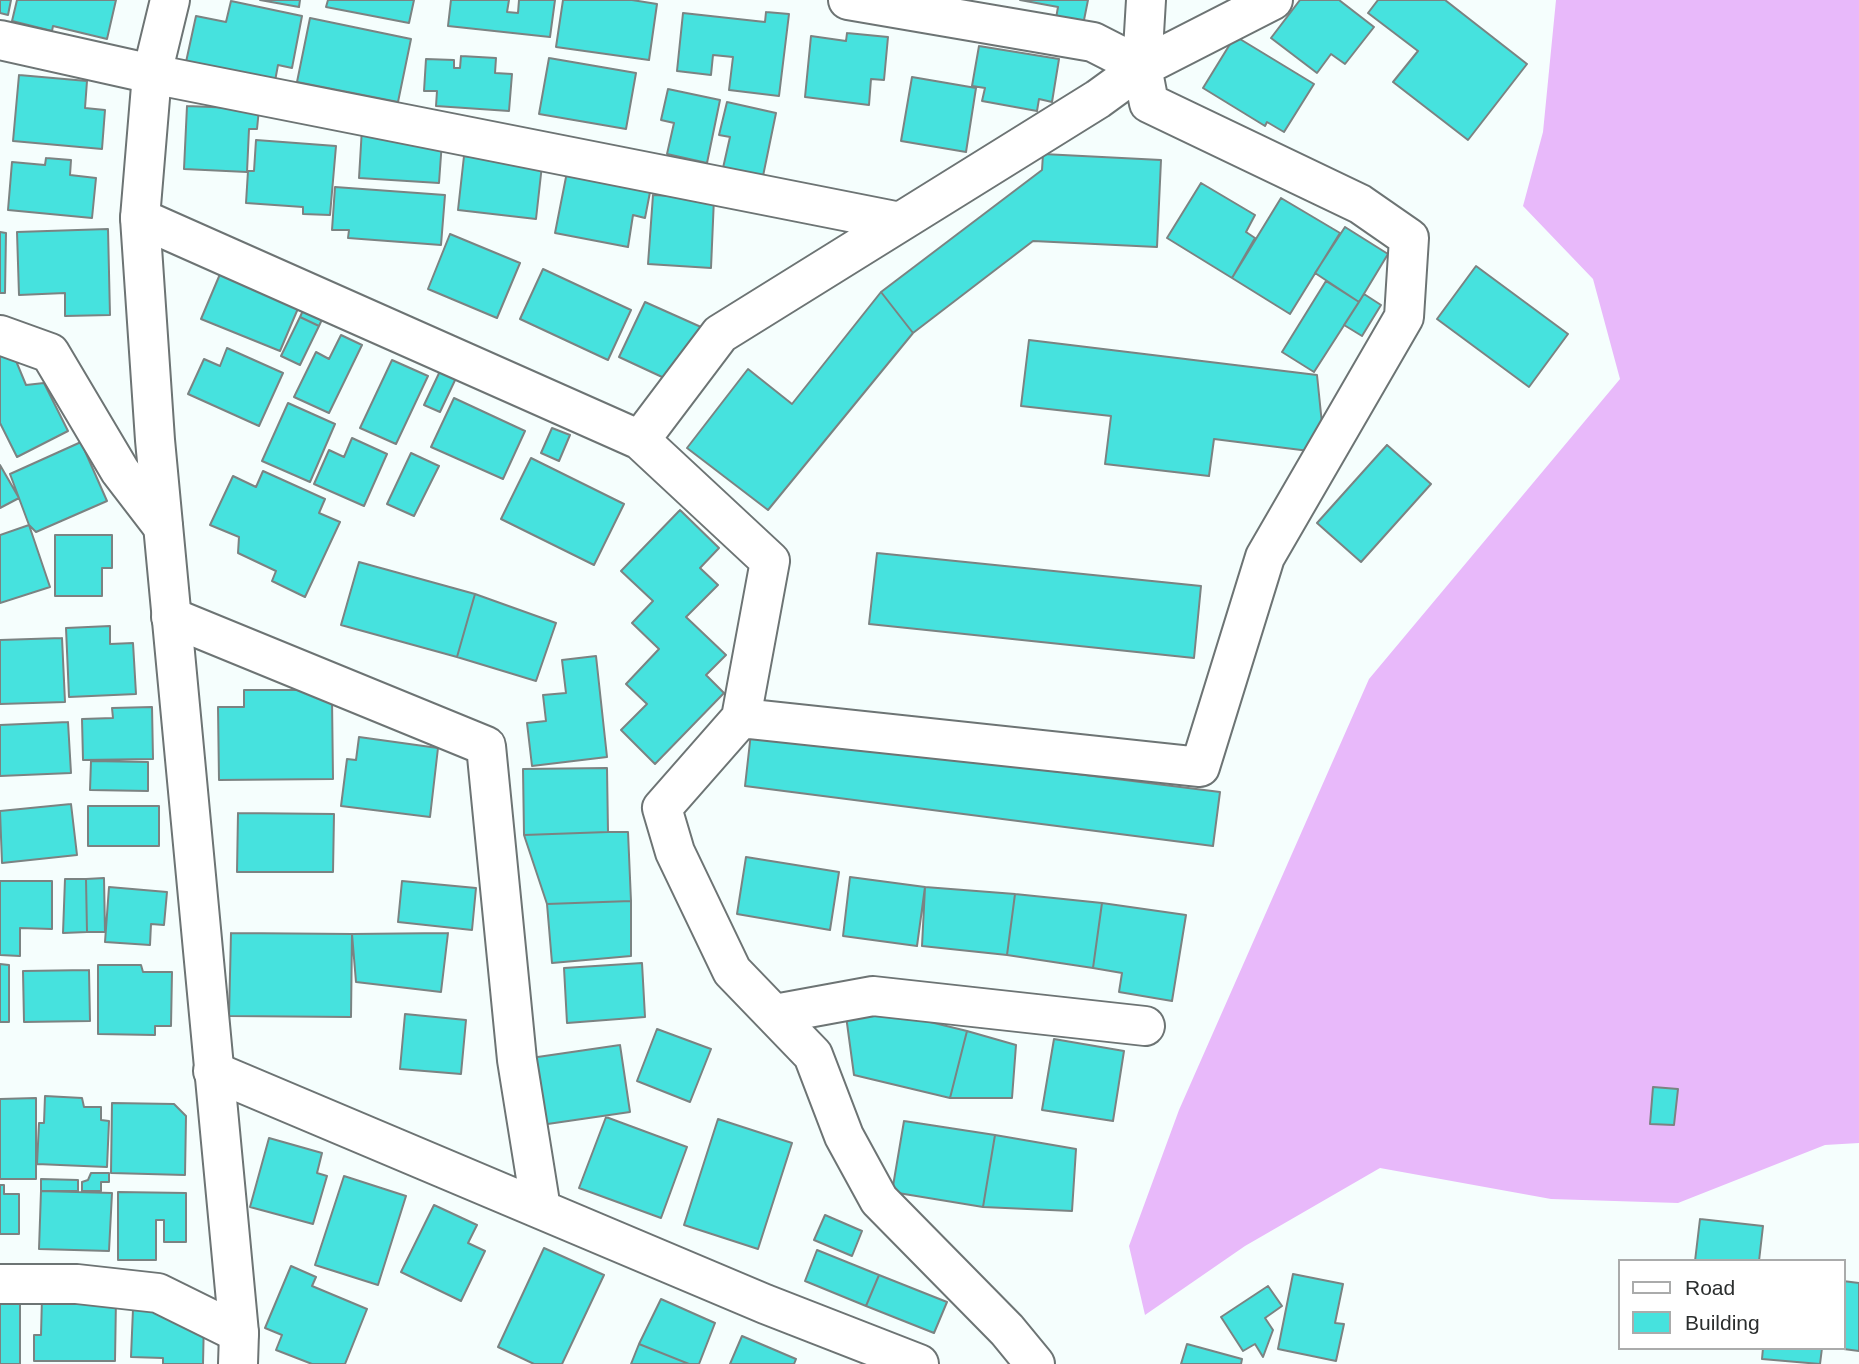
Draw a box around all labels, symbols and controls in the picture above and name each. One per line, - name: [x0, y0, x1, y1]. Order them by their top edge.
- legend: [1618, 1259, 1845, 1350]
- text: Road: [1685, 1276, 1735, 1299]
- text: Building: [1685, 1311, 1760, 1334]

